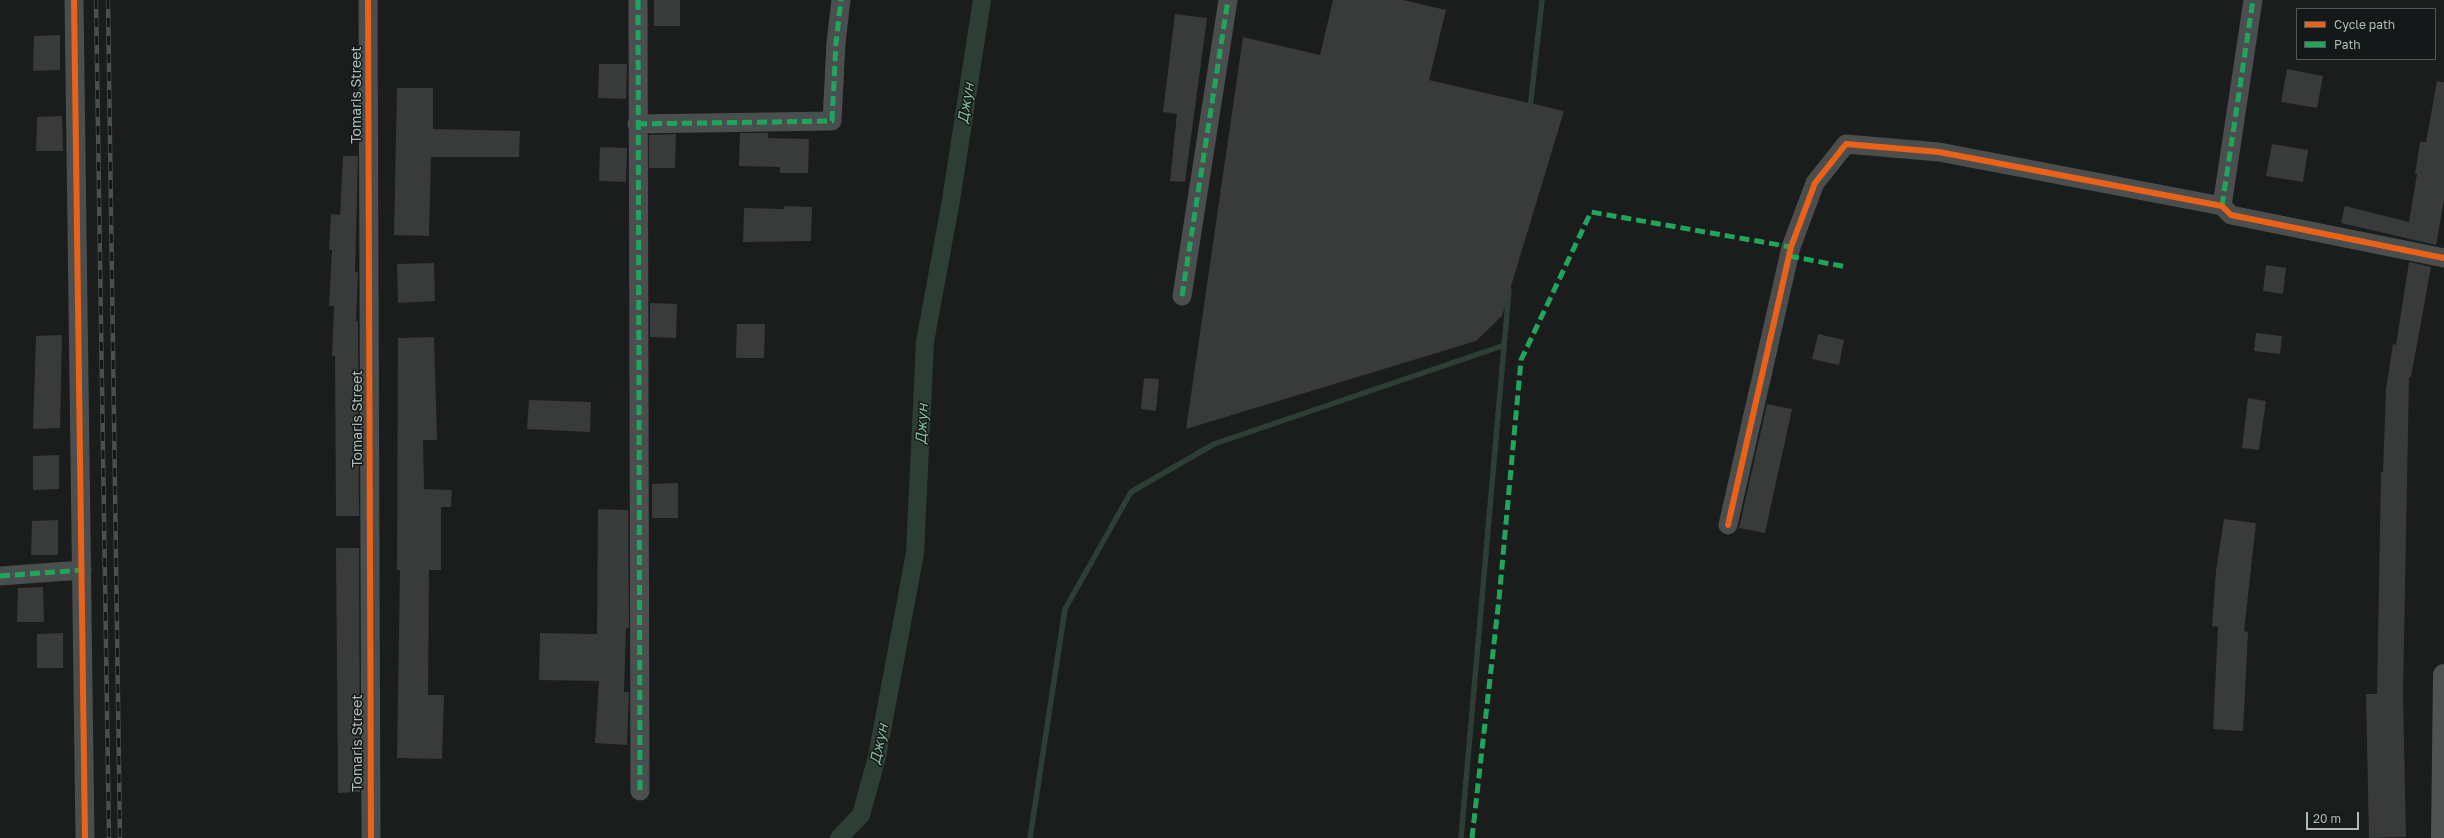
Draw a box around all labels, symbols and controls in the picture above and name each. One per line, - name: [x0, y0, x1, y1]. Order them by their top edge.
- legend: [2296, 8, 2436, 60]
- text: Cycle path: [2334, 17, 2395, 32]
- text: Path: [2334, 37, 2361, 52]
- street label: Tomaris Street: [349, 46, 365, 144]
- water label: Джун: [954, 81, 978, 125]
- street label: Tomaris Street: [350, 370, 366, 468]
- water label: Джун: [912, 403, 932, 445]
- street label: Tomaris Street: [350, 694, 366, 792]
- water label: Джун: [866, 722, 892, 766]
- scale bar: [2308, 804, 2361, 830]
- text: 20 m: [2313, 811, 2341, 826]

